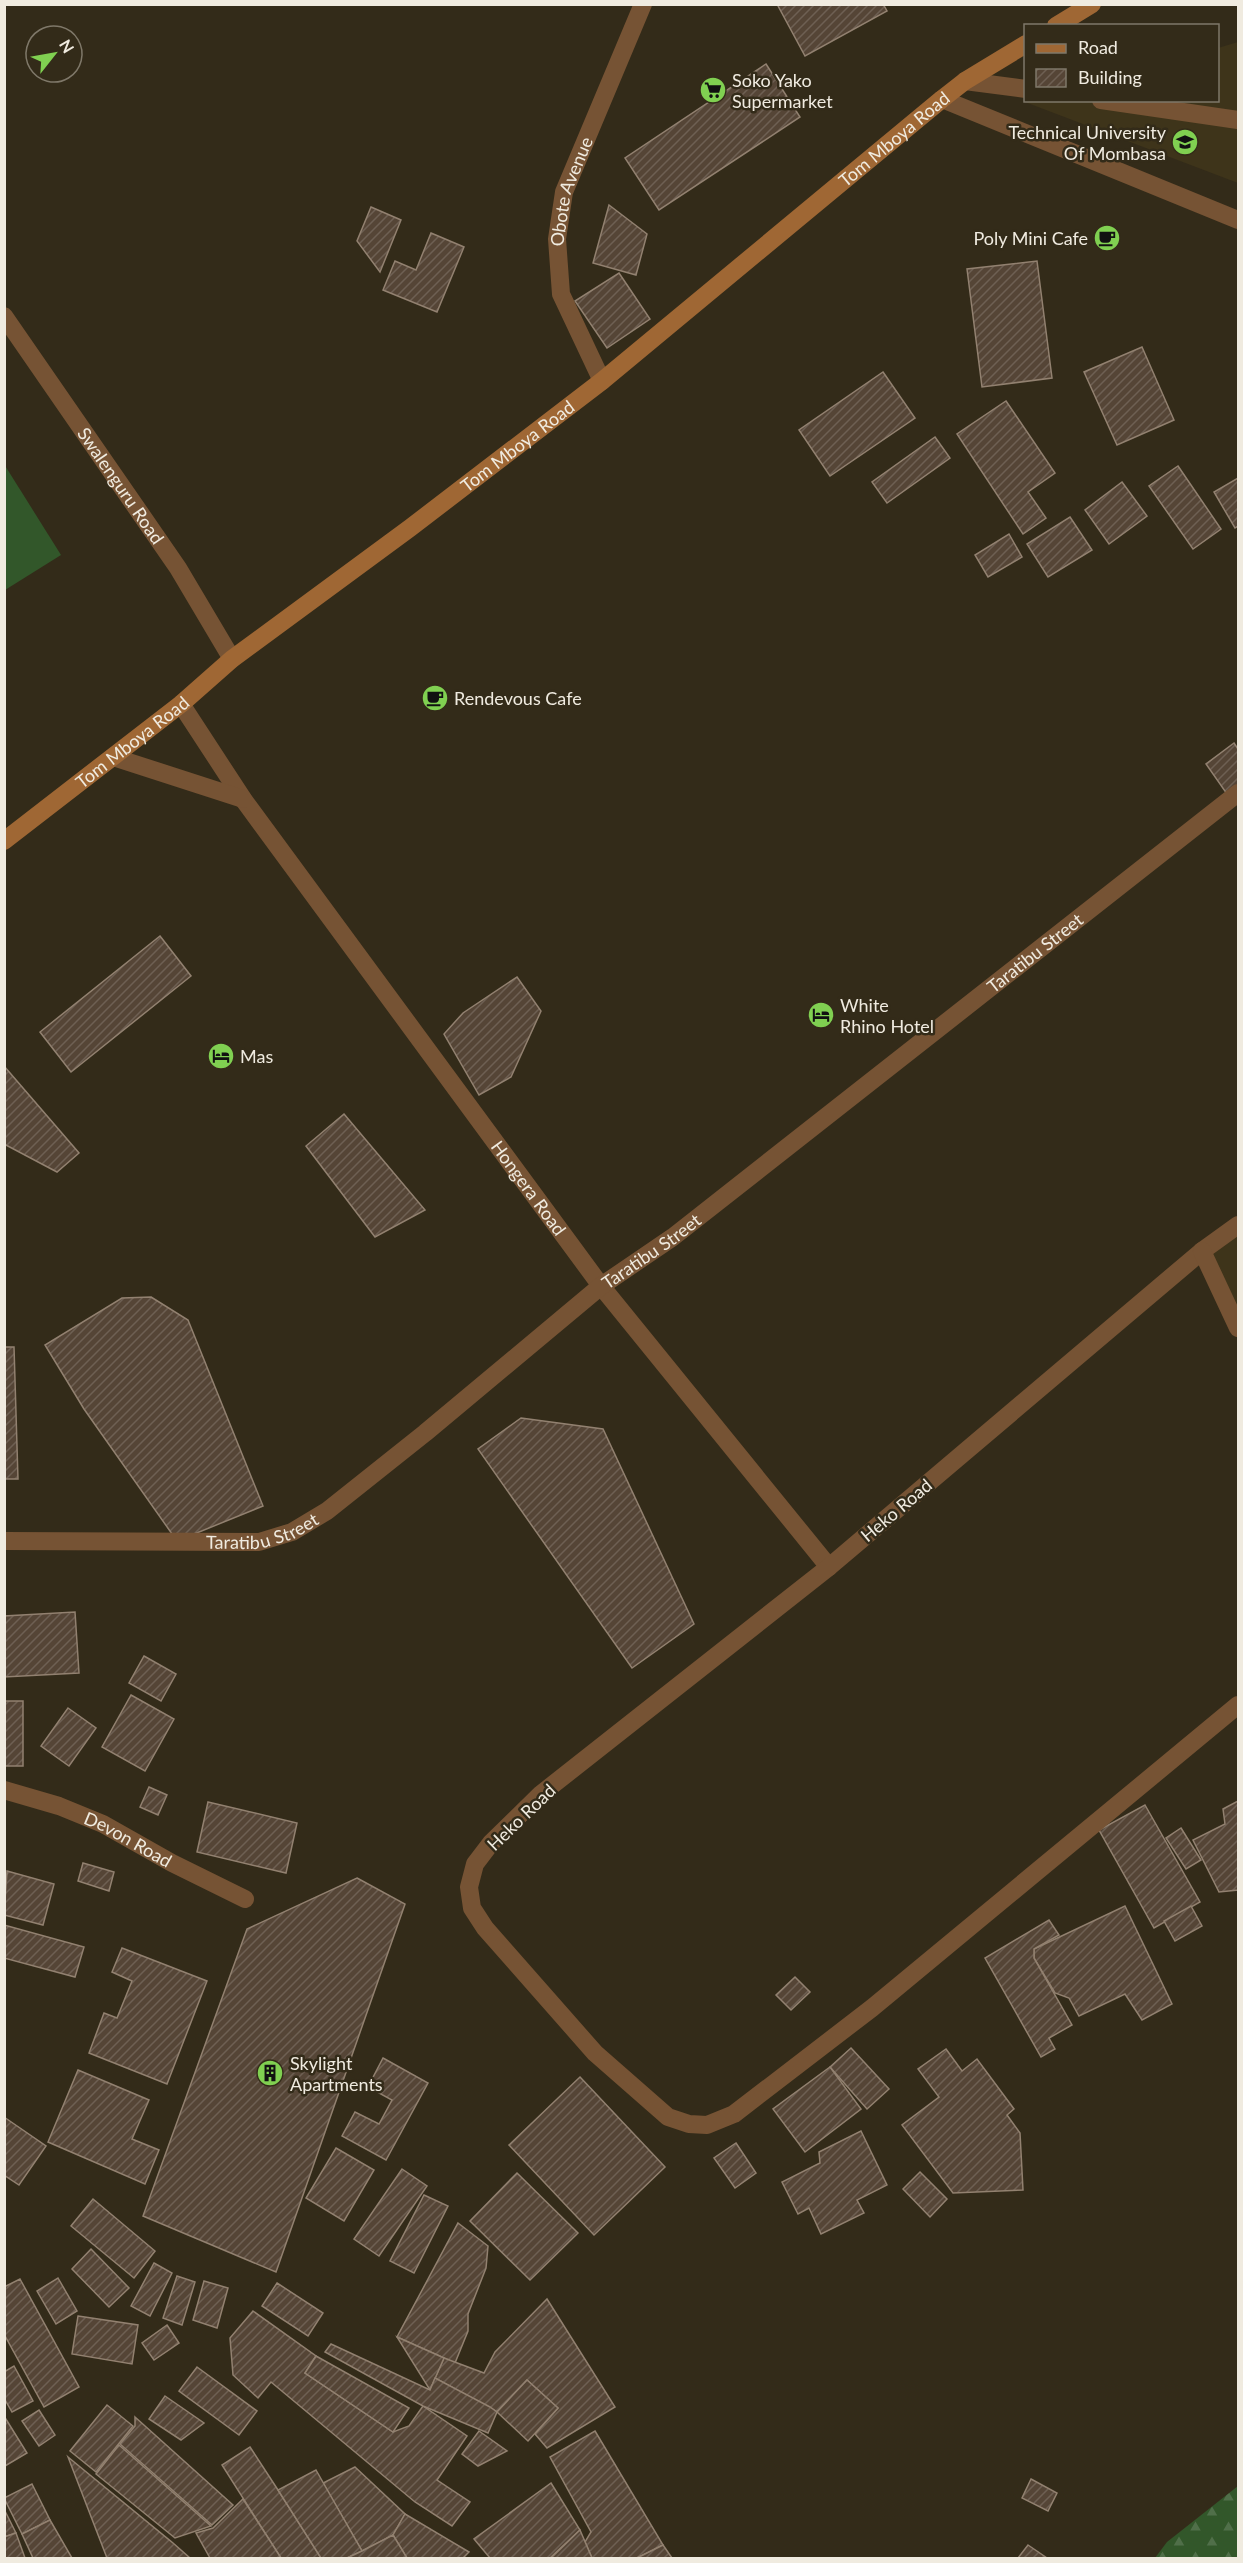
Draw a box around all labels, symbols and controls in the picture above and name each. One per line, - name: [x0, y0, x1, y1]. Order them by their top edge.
- north arrow: [24, 24, 84, 84]
- legend: [1024, 24, 1219, 102]
- text: N: [56, 36, 79, 56]
- text: Road: [1078, 36, 1118, 58]
- text: Building: [1078, 66, 1142, 88]
- place label: Soko Yako Supermarket: [732, 69, 833, 112]
- supermarket icon: Soko Yako Supermarket: [698, 75, 728, 105]
- street label: Tom Mboya Road: [834, 86, 954, 191]
- place label: Technical University Of Mombasa: [1008, 121, 1167, 164]
- school or university icon: Technical University Of Mombasa: [1170, 127, 1200, 157]
- street label: Obote Avenue: [546, 133, 597, 247]
- cafe icon: Poly Mini Cafe: [1092, 223, 1122, 253]
- place label: Poly Mini Cafe: [974, 227, 1088, 249]
- street label: Tom Mboya Road: [456, 395, 579, 496]
- street label: Swalenguru Road: [73, 423, 169, 548]
- cafe icon: Rendevous Cafe: [420, 683, 450, 713]
- place label: Rendevous Cafe: [454, 687, 582, 709]
- street label: Tom Mboya Road: [71, 691, 193, 793]
- street label: Taratibu Street: [982, 908, 1088, 997]
- place label: White Rhino Hotel: [840, 994, 934, 1037]
- hotel icon: White Rhino Hotel: [806, 1000, 836, 1030]
- hotel icon: Mas: [206, 1041, 236, 1071]
- place label: Mas: [240, 1045, 273, 1067]
- street label: Hongera Road: [487, 1136, 571, 1240]
- street label: Taratibu Street: [597, 1208, 705, 1293]
- street label: Heko Road: [856, 1474, 936, 1546]
- street label: Taratibu Street: [206, 1508, 323, 1553]
- street label: Heko Road: [482, 1779, 560, 1855]
- street label: Devon Road: [81, 1807, 176, 1872]
- place label: Skylight Apartments: [290, 2052, 383, 2095]
- building icon: Skylight Apartments: [255, 2058, 285, 2088]

